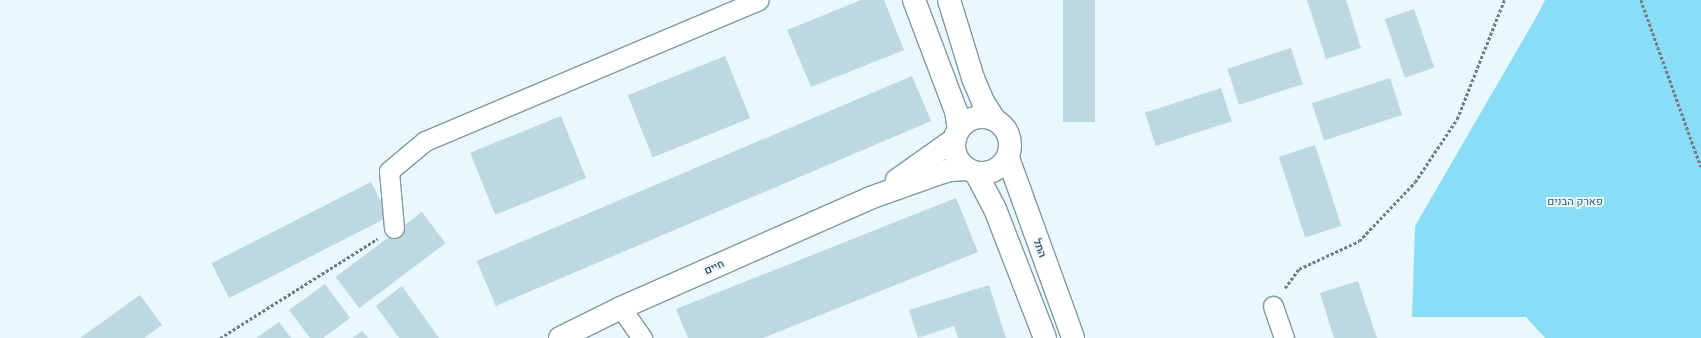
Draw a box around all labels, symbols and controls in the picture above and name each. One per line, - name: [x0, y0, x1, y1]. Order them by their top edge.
- park label: פארק הבנים: [1547, 194, 1603, 208]
- street label: התל: [1031, 237, 1049, 259]
- street label: חיים: [702, 257, 726, 277]

